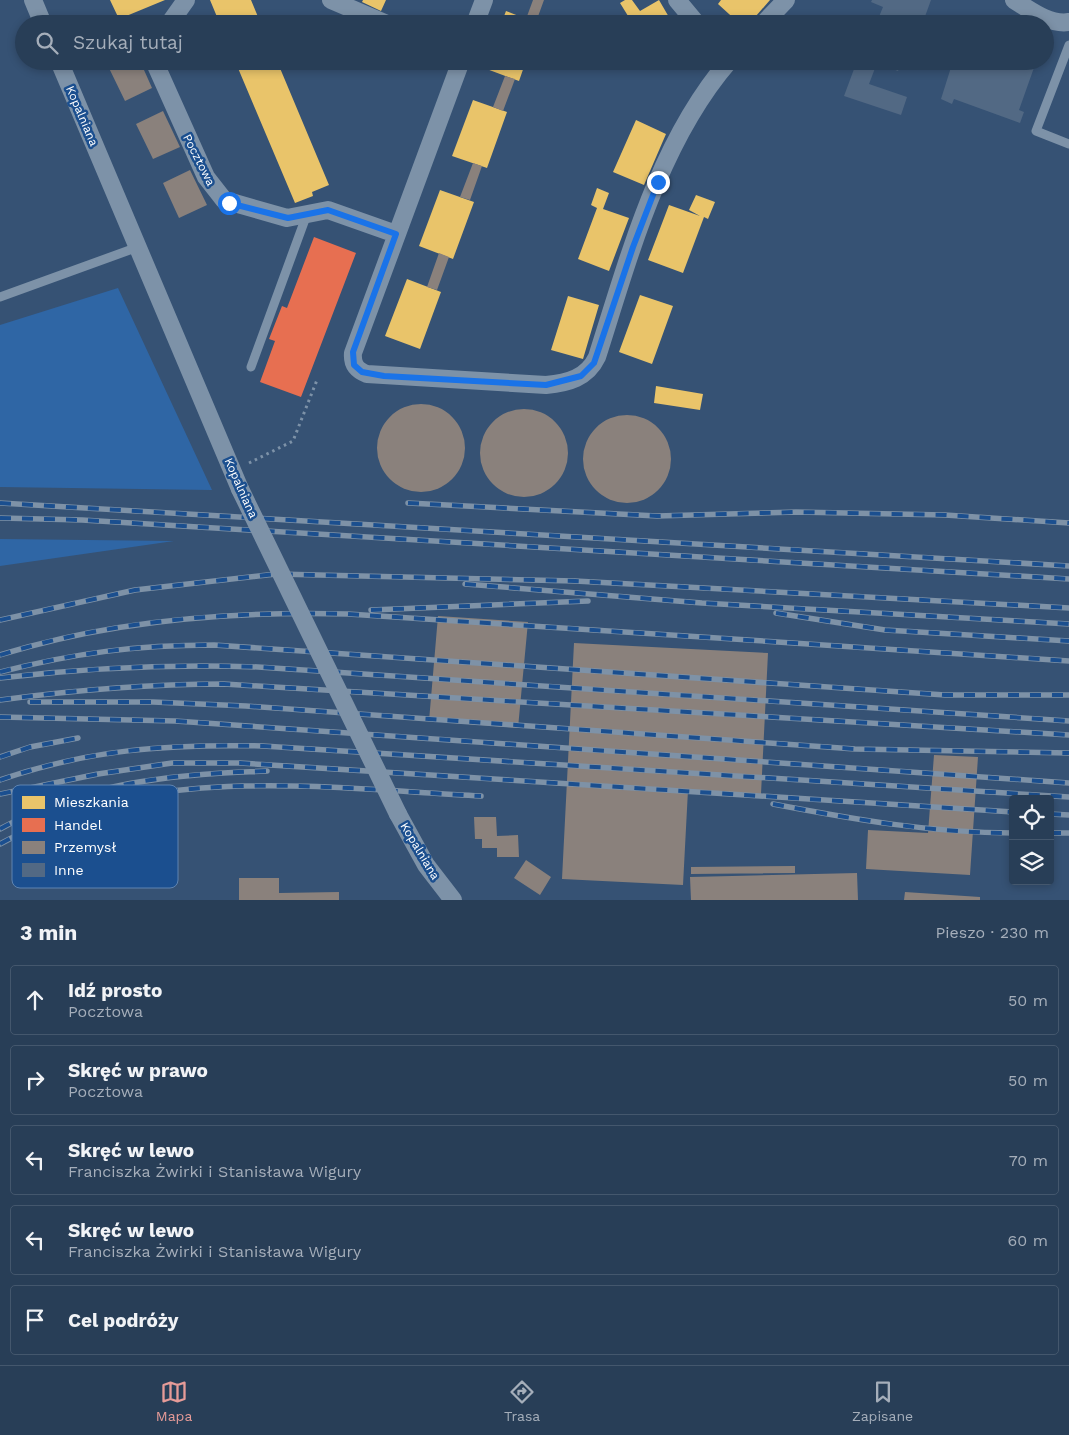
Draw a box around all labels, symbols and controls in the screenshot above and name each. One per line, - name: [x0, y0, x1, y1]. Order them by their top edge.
- search box: [15, 15, 1054, 70]
- icon: search: [33, 29, 61, 57]
- text: Szukaj tutaj: [73, 31, 183, 54]
- street label: Kopalniana: [63, 84, 101, 148]
- street label: Pocztowa: [180, 132, 218, 188]
- route end: [647, 171, 670, 194]
- route start: [218, 192, 241, 215]
- street label: Kopalniana: [222, 456, 261, 520]
- legend: [12, 785, 178, 888]
- text: Mieszkania: [54, 794, 129, 810]
- map controls: [1009, 795, 1054, 885]
- button: locate: [1009, 795, 1054, 840]
- text: Handel: [54, 817, 103, 833]
- street label: Kopalniana: [397, 820, 443, 882]
- text: Przemysł: [54, 839, 116, 855]
- button: layers: [1009, 840, 1054, 885]
- text: Inne: [54, 862, 83, 878]
- text: 3 min: [20, 920, 77, 945]
- text: Pieszo · 230 m: [935, 923, 1049, 942]
- text: Idź prosto: [68, 979, 162, 1002]
- icon: ahead: [21, 986, 49, 1014]
- text: 50 m: [1008, 991, 1048, 1010]
- text: Pocztowa: [68, 1002, 143, 1021]
- text: Skręć w prawo: [68, 1059, 208, 1082]
- icon: right: [21, 1066, 49, 1094]
- text: 50 m: [1008, 1071, 1048, 1090]
- text: Pocztowa: [68, 1082, 143, 1101]
- text: Skręć w lewo: [68, 1139, 194, 1162]
- icon: left: [21, 1146, 49, 1174]
- text: 70 m: [1009, 1151, 1048, 1170]
- text: Franciszka Żwirki i Stanisława Wigury: [68, 1162, 361, 1181]
- text: Skręć w lewo: [68, 1219, 194, 1242]
- icon: left: [21, 1226, 49, 1254]
- text: 60 m: [1008, 1231, 1048, 1250]
- text: Franciszka Żwirki i Stanisława Wigury: [68, 1242, 361, 1261]
- icon: arrive: [21, 1306, 49, 1334]
- text: Cel podróży: [68, 1309, 178, 1332]
- tab: Mapa: [156, 1378, 192, 1424]
- tab: Trasa: [504, 1378, 540, 1424]
- tab: Zapisane: [852, 1378, 913, 1424]

